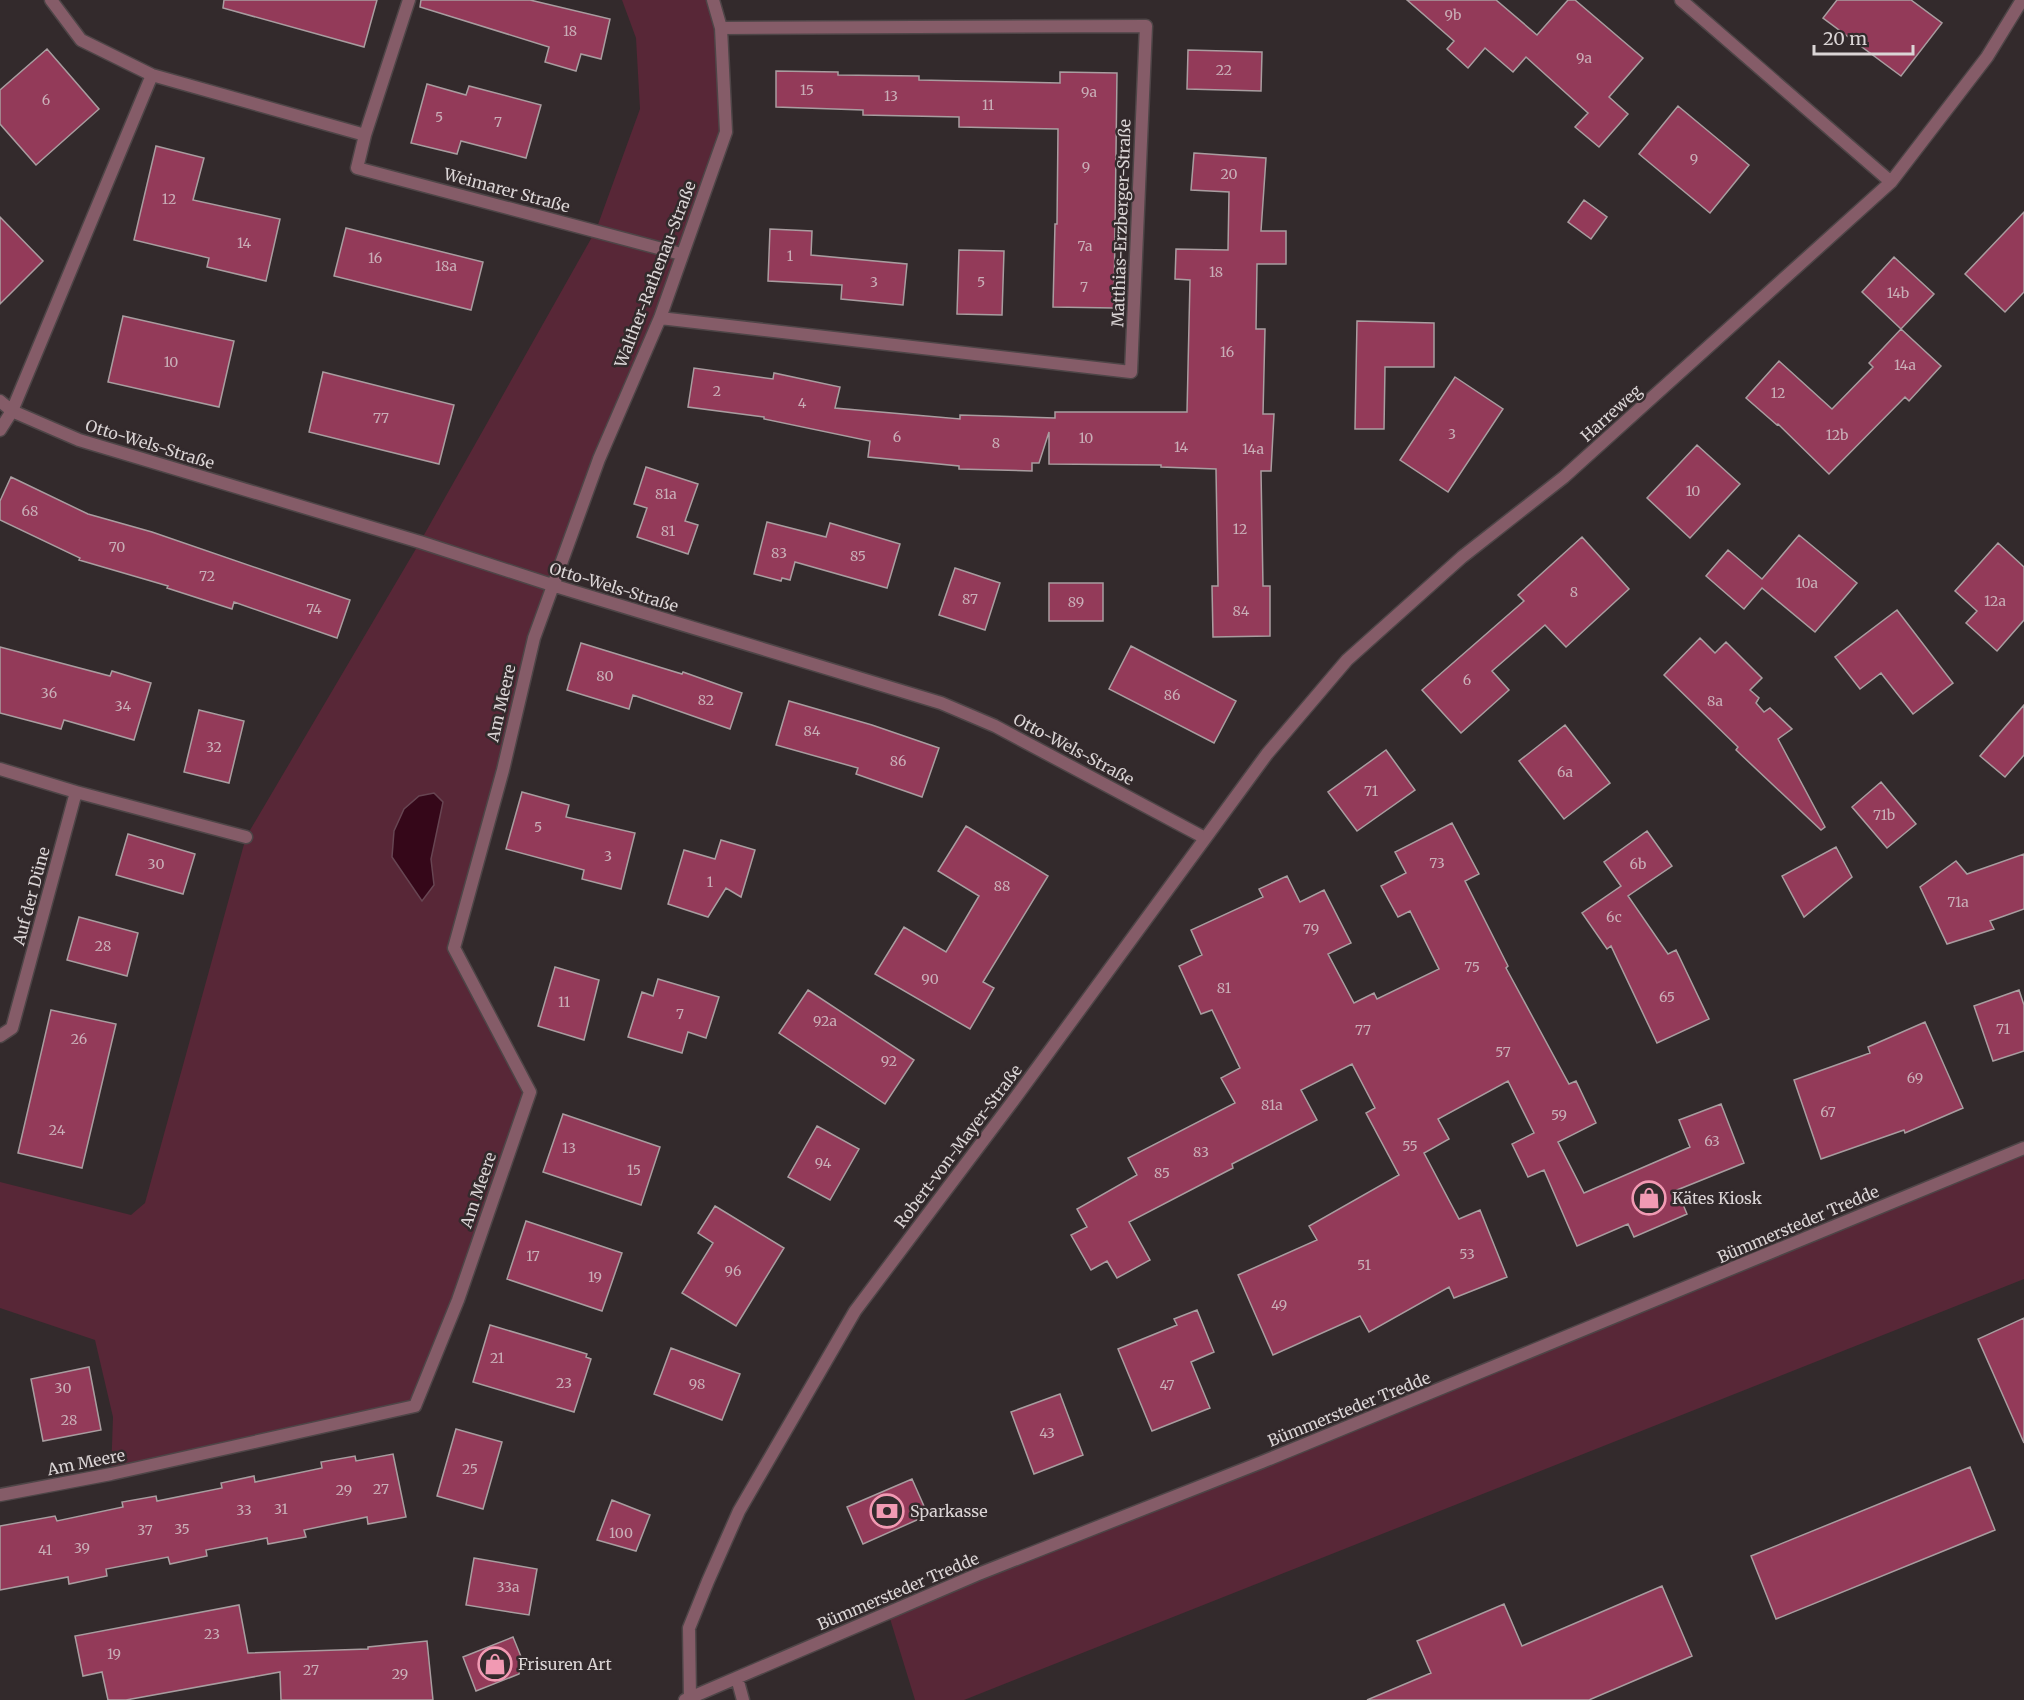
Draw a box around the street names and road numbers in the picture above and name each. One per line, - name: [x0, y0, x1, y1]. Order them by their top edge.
- street label: Matthias-Erzberger-Straße: [1107, 118, 1135, 328]
- street label: Weimarer Straße: [441, 163, 572, 216]
- street label: Walther-Rathenau-Straße: [610, 178, 700, 371]
- street label: Harreweg: [1576, 380, 1646, 446]
- street label: Otto-Wels-Straße: [83, 415, 217, 473]
- street label: Otto-Wels-Straße: [547, 558, 681, 616]
- street label: Am Meere: [482, 662, 520, 745]
- street label: Otto-Wels-Straße: [1010, 709, 1138, 789]
- street label: Auf der Düne: [8, 845, 54, 948]
- street label: Robert-von-Mayer-Straße: [890, 1060, 1026, 1232]
- street label: Am Meere: [455, 1149, 500, 1231]
- street label: Bümmersteder Tredde: [1714, 1181, 1882, 1267]
- street label: Bümmersteder Tredde: [1265, 1367, 1433, 1451]
- street label: Am Meere: [44, 1445, 127, 1480]
- street label: Bümmersteder Tredde: [814, 1548, 982, 1634]

